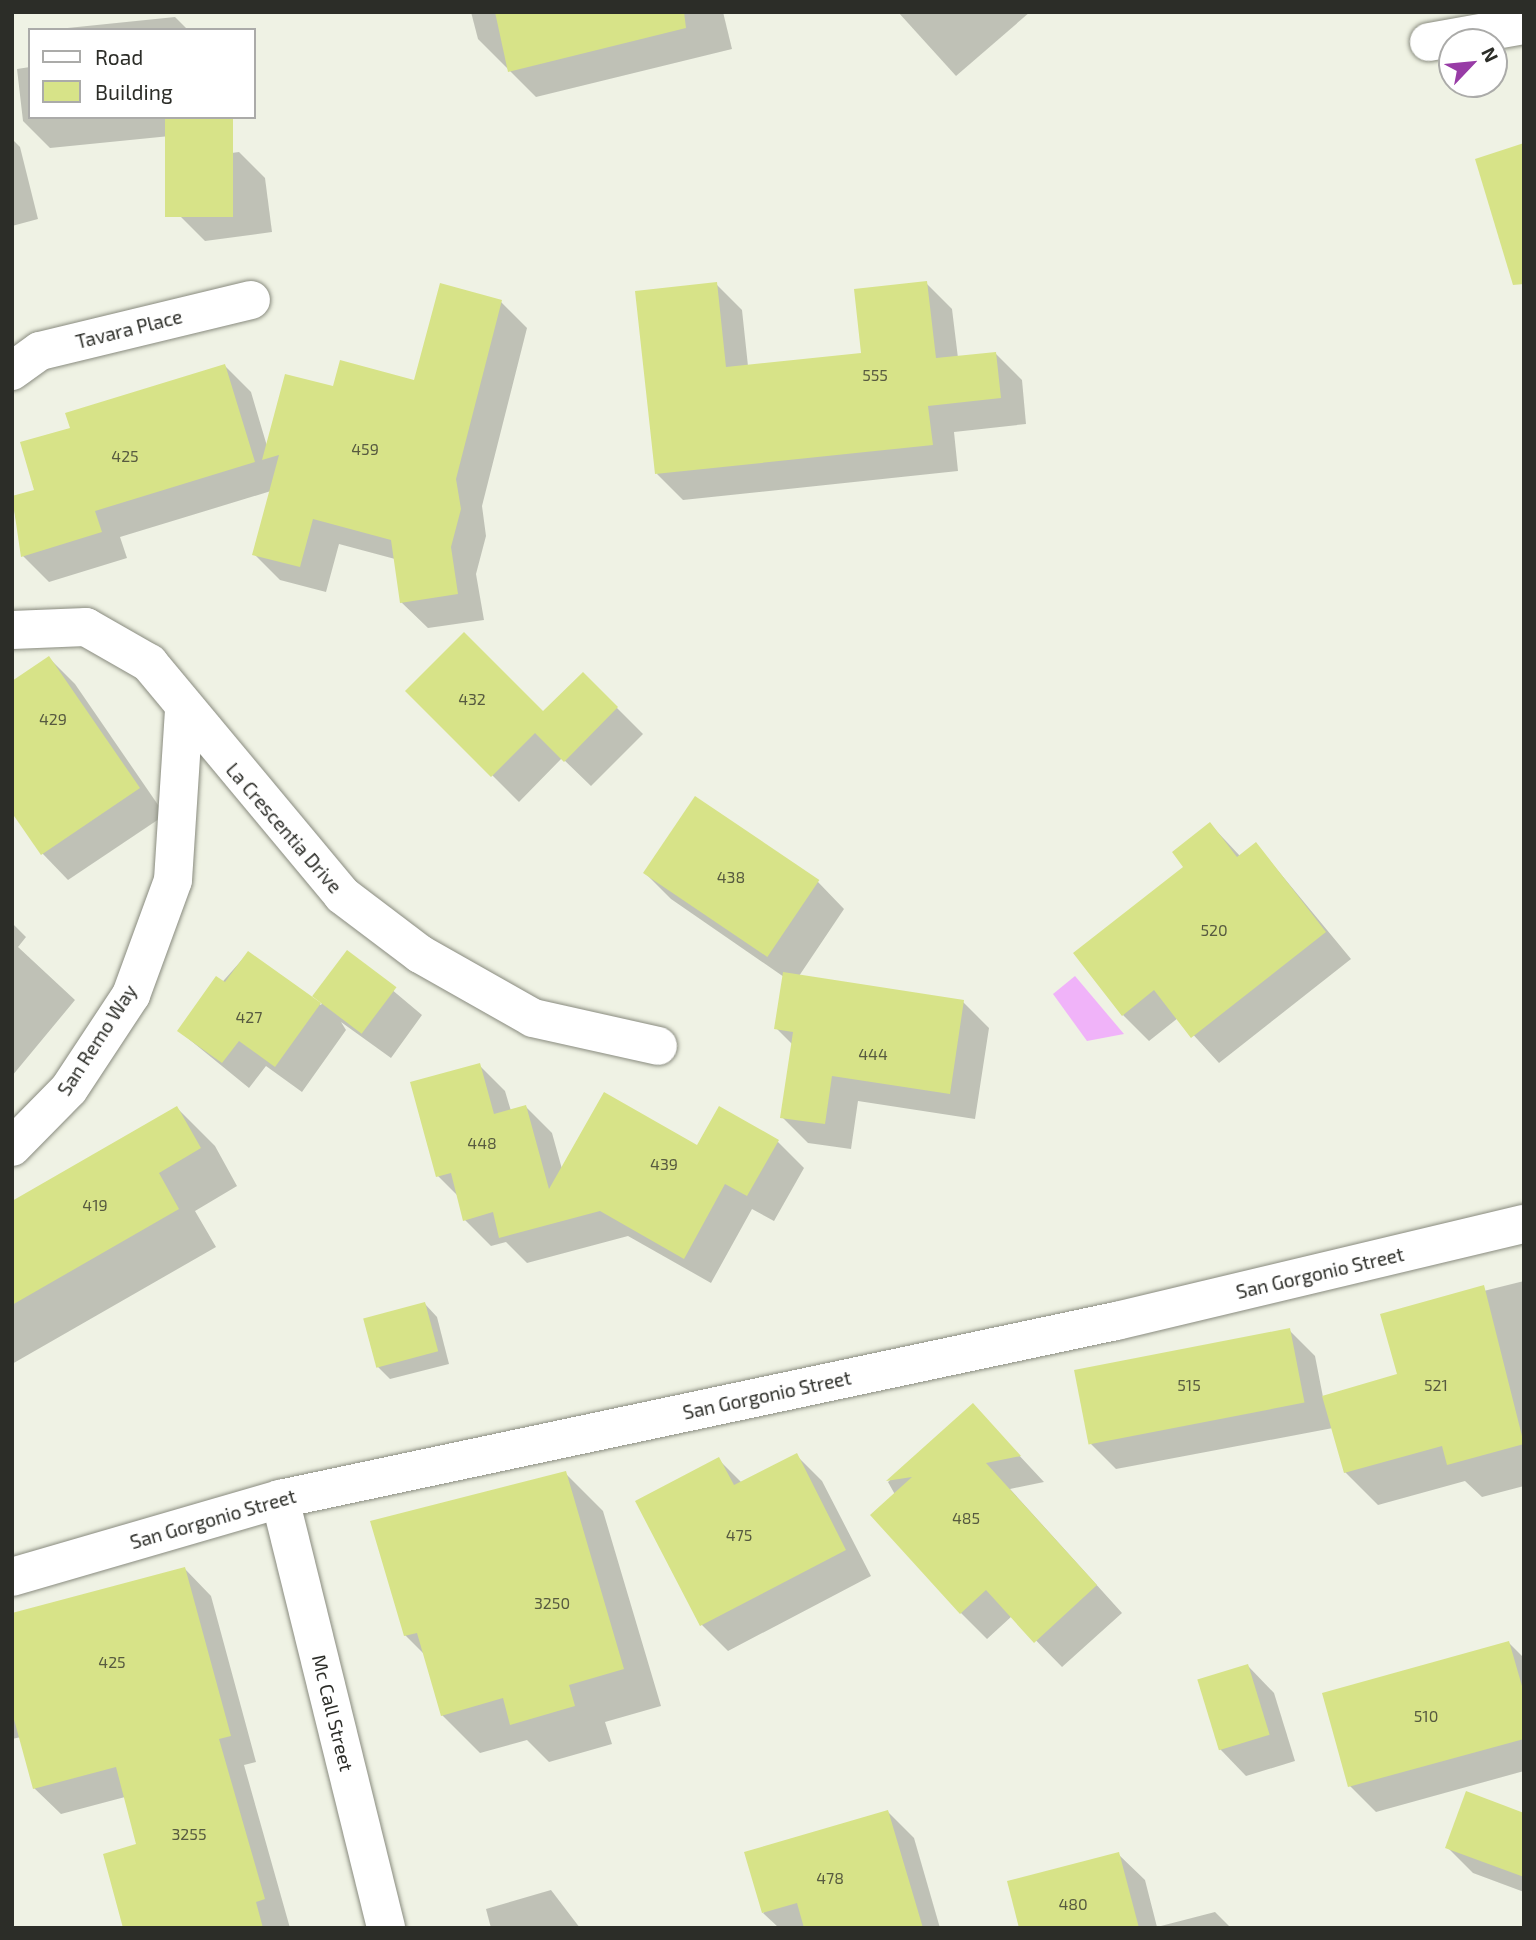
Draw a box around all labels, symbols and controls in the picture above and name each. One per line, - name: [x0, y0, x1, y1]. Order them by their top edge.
- legend: [28, 28, 256, 119]
- north arrow: [1438, 28, 1508, 98]
- text: N: [1477, 43, 1504, 66]
- text: Road: [95, 44, 143, 69]
- text: Building: [95, 79, 173, 104]
- street label: Tavara Place: [73, 305, 185, 353]
- house number: 555: [862, 365, 888, 385]
- house number: 459: [351, 439, 379, 459]
- house number: 425: [111, 446, 139, 466]
- house number: 432: [458, 689, 486, 709]
- house number: 429: [39, 709, 67, 729]
- street label: La Crescentia Drive: [221, 758, 347, 898]
- house number: 438: [717, 867, 745, 887]
- house number: 520: [1200, 920, 1228, 940]
- street label: San Remo Way: [53, 980, 141, 1100]
- house number: 427: [235, 1007, 263, 1027]
- house number: 444: [858, 1044, 888, 1064]
- house number: 448: [467, 1133, 497, 1153]
- house number: 439: [650, 1154, 678, 1174]
- house number: 419: [82, 1195, 108, 1215]
- street label: San Gorgonio Street: [1234, 1243, 1406, 1303]
- street label: San Gorgonio Street: [681, 1366, 853, 1424]
- house number: 515: [1177, 1375, 1201, 1395]
- house number: 521: [1424, 1375, 1448, 1395]
- street label: San Gorgonio Street: [127, 1484, 299, 1554]
- house number: 485: [952, 1508, 980, 1528]
- house number: 475: [726, 1525, 752, 1545]
- house number: 3250: [534, 1593, 570, 1613]
- house number: 425: [98, 1652, 126, 1672]
- street label: Mc Call Street: [307, 1652, 359, 1774]
- house number: 510: [1414, 1706, 1438, 1726]
- house number: 3255: [171, 1824, 207, 1844]
- house number: 478: [816, 1868, 844, 1888]
- house number: 480: [1058, 1894, 1088, 1914]

